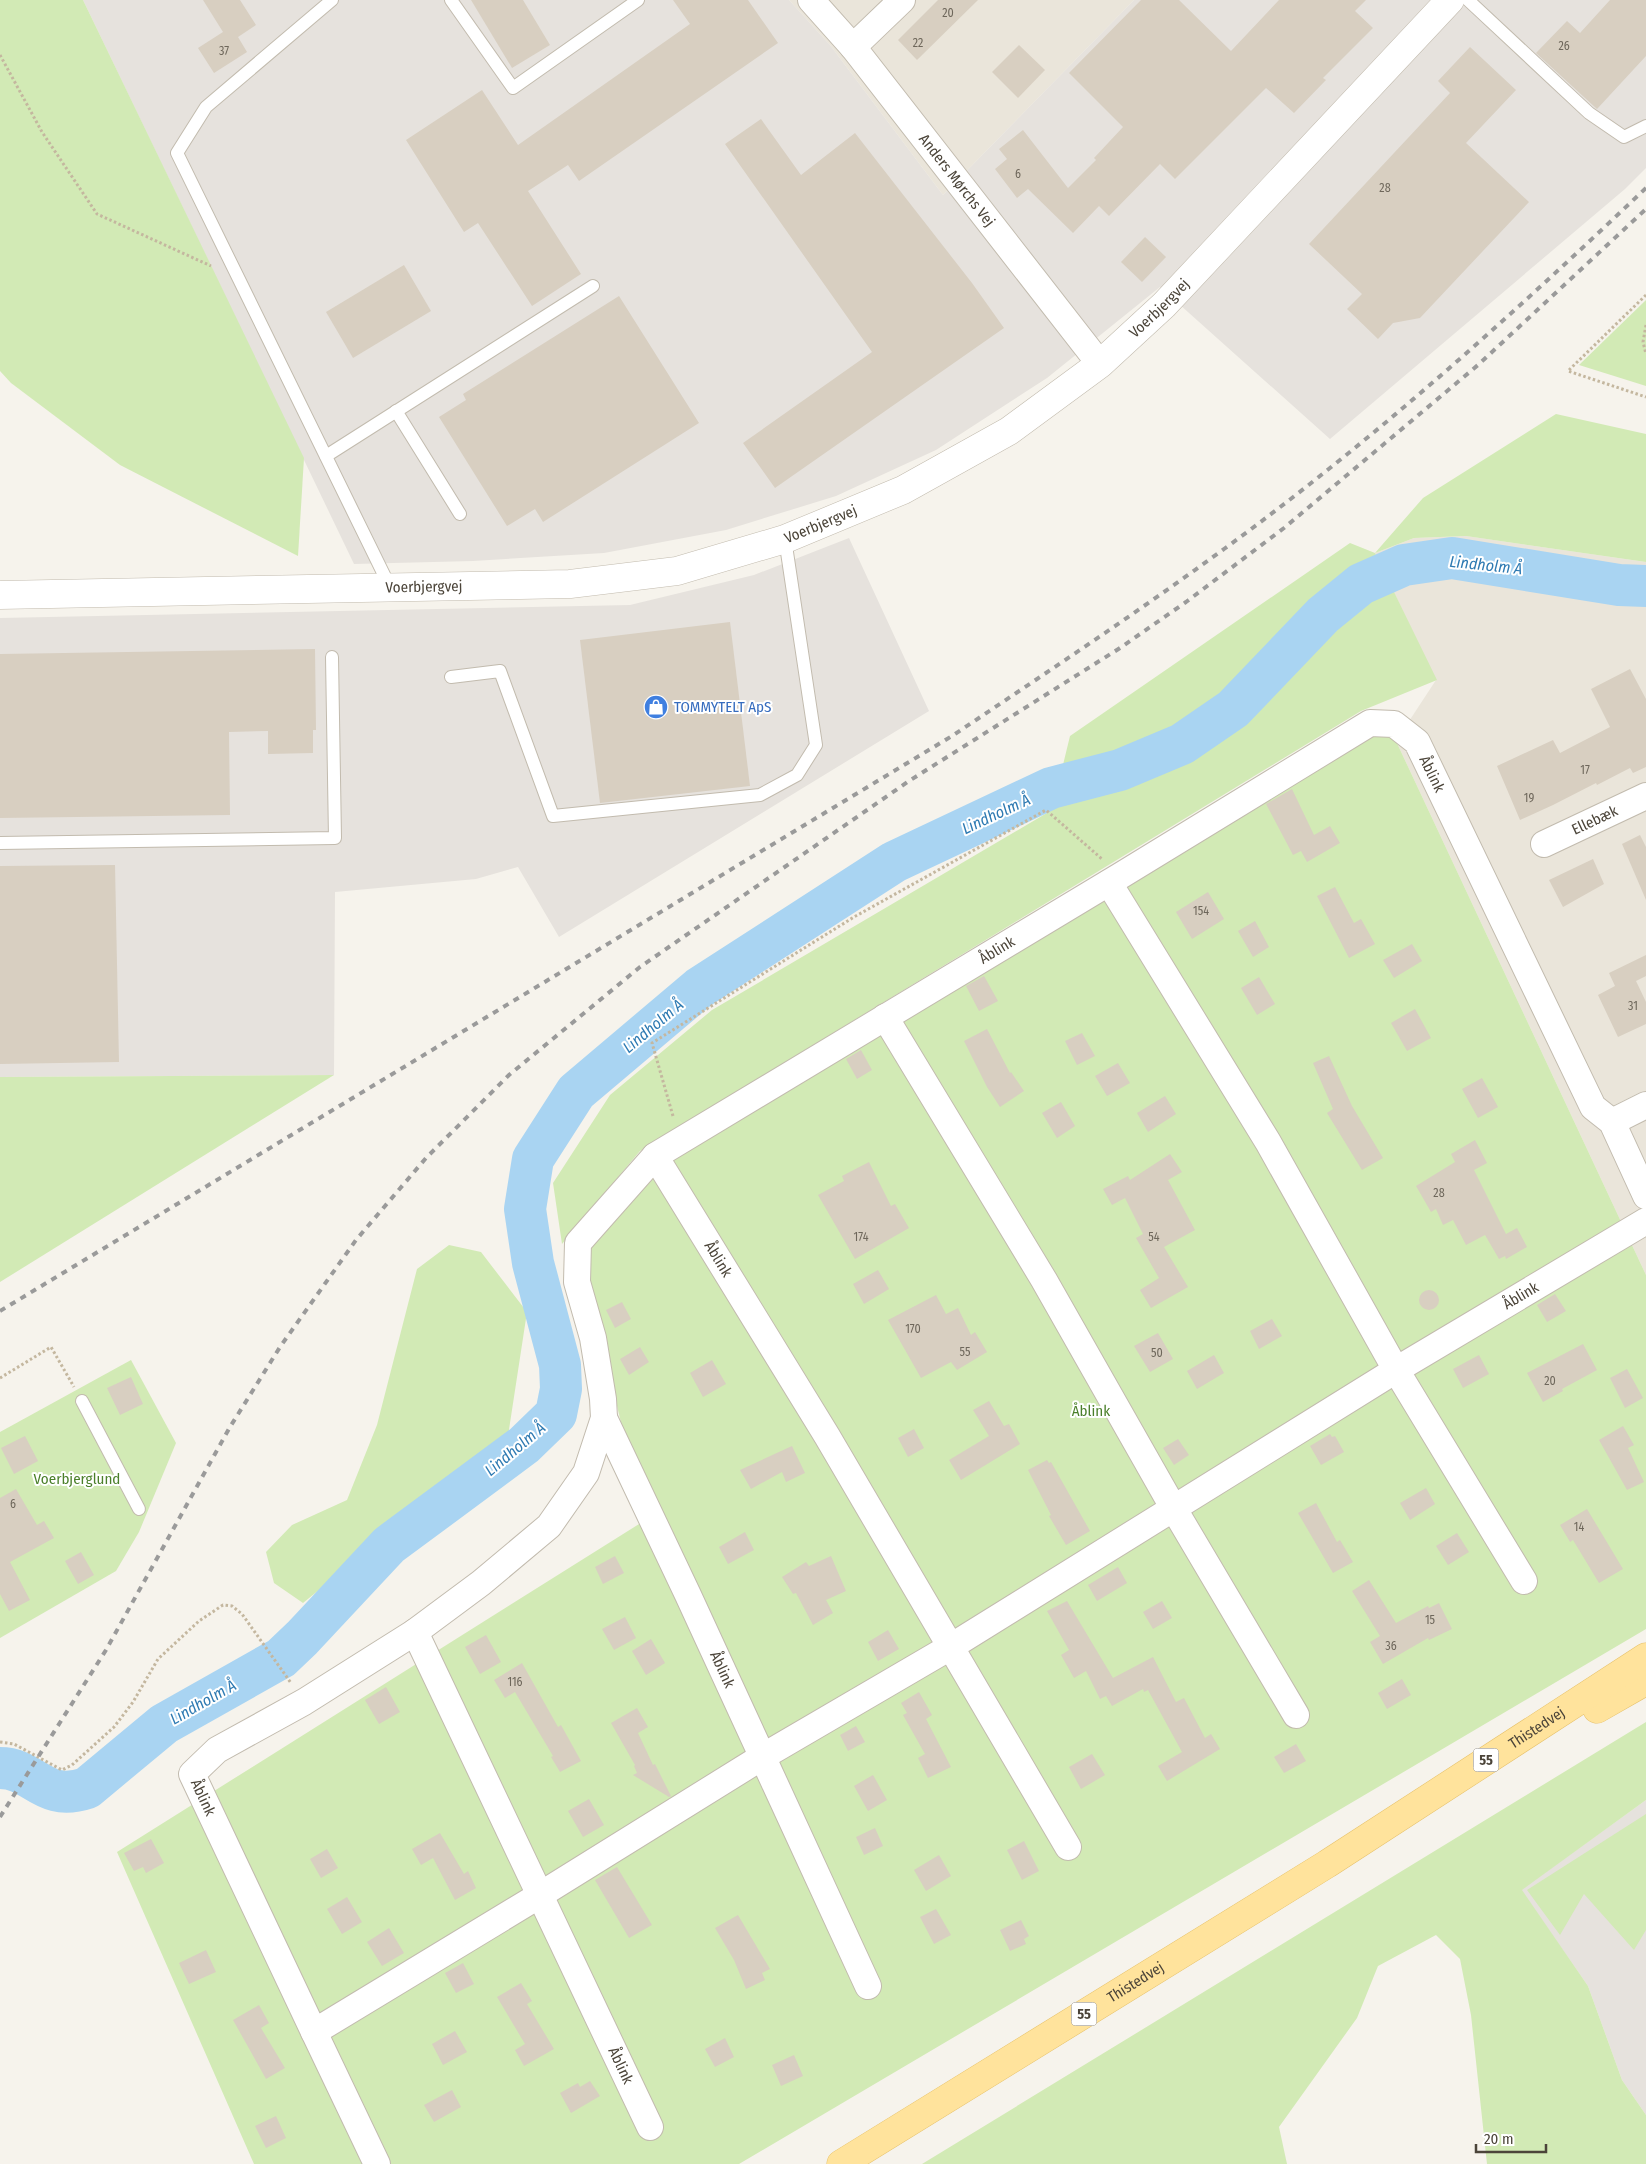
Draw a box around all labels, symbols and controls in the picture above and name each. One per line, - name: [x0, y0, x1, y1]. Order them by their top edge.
- house number: 20: [942, 6, 954, 20]
- house number: 22: [913, 36, 923, 50]
- house number: 26: [1558, 39, 1570, 53]
- house number: 37: [219, 44, 229, 58]
- street label: Anders Mørchs Vej: [915, 130, 998, 230]
- house number: 6: [1015, 167, 1021, 181]
- house number: 28: [1379, 181, 1391, 195]
- street label: Voerbjergvej: [1125, 275, 1193, 342]
- street label: Voerbjergvej: [782, 501, 860, 547]
- water label: Lindholm Å: [1449, 551, 1523, 578]
- street label: Voerbjergvej: [385, 577, 463, 597]
- shop icon: TOMMYTELT ApS: [643, 694, 669, 720]
- place label: TOMMYTELT ApS: [674, 698, 771, 716]
- street label: Åblink: [1415, 753, 1449, 795]
- house number: 17: [1580, 763, 1590, 777]
- water label: Lindholm Å: [958, 789, 1033, 838]
- house number: 19: [1524, 791, 1534, 805]
- street label: Ellebæk: [1569, 802, 1621, 839]
- house number: 154: [1193, 904, 1209, 918]
- street label: Åblink: [976, 932, 1018, 968]
- water label: Lindholm Å: [618, 994, 687, 1057]
- house number: 31: [1628, 999, 1638, 1013]
- house number: 28: [1433, 1186, 1445, 1200]
- house number: 174: [854, 1230, 869, 1244]
- house number: 54: [1148, 1230, 1160, 1244]
- street label: Åblink: [701, 1238, 736, 1280]
- street label: Åblink: [1500, 1278, 1542, 1313]
- house number: 170: [905, 1322, 921, 1336]
- house number: 55: [960, 1345, 971, 1359]
- house number: 50: [1151, 1346, 1163, 1360]
- house number: 20: [1544, 1374, 1556, 1388]
- park label: Åblink: [1072, 1402, 1110, 1420]
- water label: Lindholm Å: [480, 1417, 549, 1480]
- park label: Voerbjerglund: [34, 1470, 120, 1488]
- house number: 6: [10, 1497, 16, 1511]
- house number: 14: [1574, 1520, 1584, 1534]
- house number: 15: [1425, 1613, 1436, 1627]
- house number: 36: [1385, 1639, 1397, 1653]
- street label: Åblink: [706, 1648, 739, 1691]
- water label: Lindholm Å: [166, 1675, 239, 1729]
- house number: 116: [507, 1675, 523, 1689]
- street label: Thistedvej: [1505, 1703, 1568, 1753]
- road number: 55: [1474, 1748, 1498, 1772]
- street label: Åblink: [187, 1776, 220, 1819]
- street label: Thistedvej: [1104, 1958, 1167, 2006]
- road number: 55: [1072, 2002, 1096, 2026]
- street label: Åblink: [604, 2044, 637, 2087]
- scale bar: [1476, 2122, 1546, 2154]
- text: 20 m: [1484, 2130, 1514, 2148]

